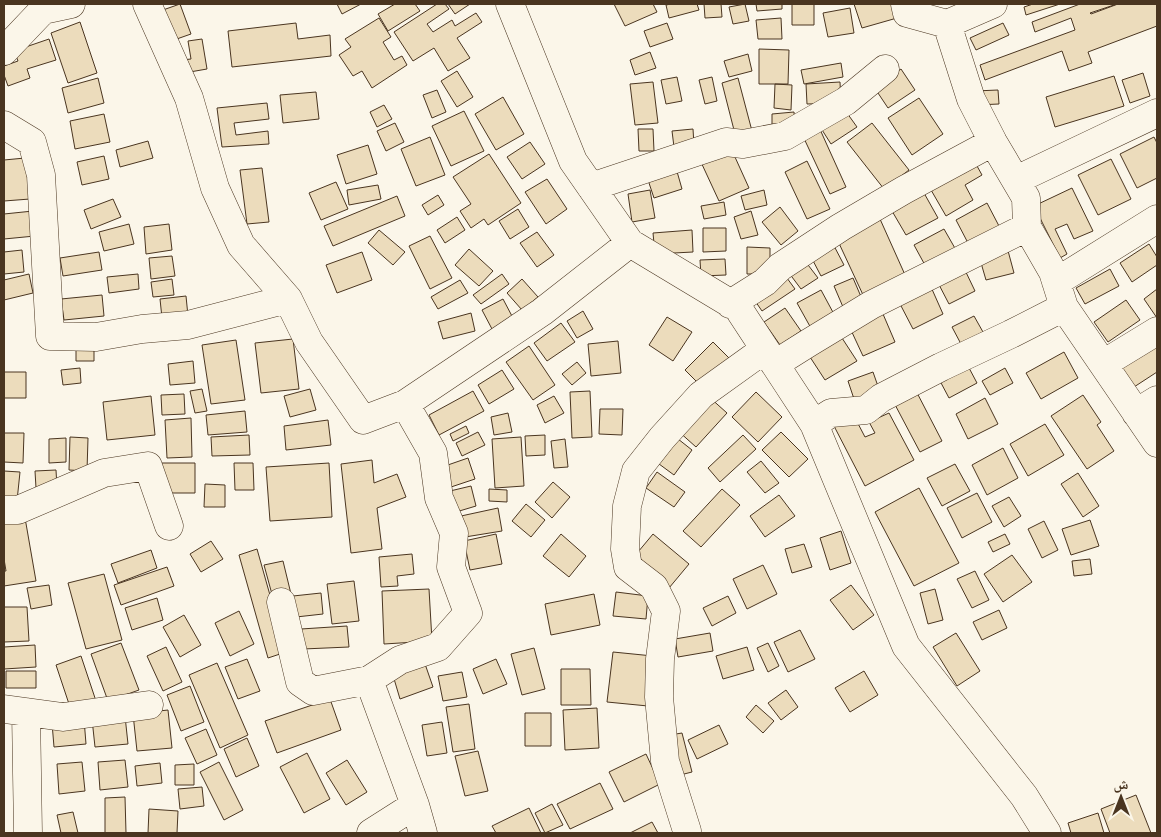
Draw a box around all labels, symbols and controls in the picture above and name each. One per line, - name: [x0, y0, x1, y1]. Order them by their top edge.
- north arrow: [1096, 772, 1146, 822]
- text: ش: [1114, 776, 1129, 793]

